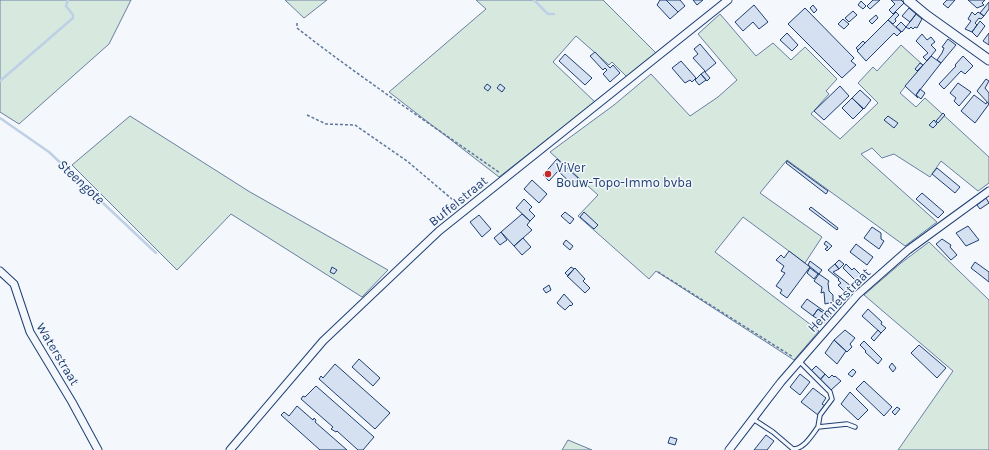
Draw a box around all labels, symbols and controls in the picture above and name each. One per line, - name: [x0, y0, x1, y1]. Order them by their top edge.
- water label: Steengote: [54, 156, 108, 208]
- place label: ViVer Bouw-Topo-Immo bvba: [556, 160, 692, 190]
- marker: ViVer Bouw-Topo-Immo bvba: [543, 169, 553, 179]
- street label: Buffelstraat: [426, 173, 490, 229]
- street label: Hermietstraat: [805, 265, 873, 335]
- street label: Waterstraat: [33, 320, 83, 388]

